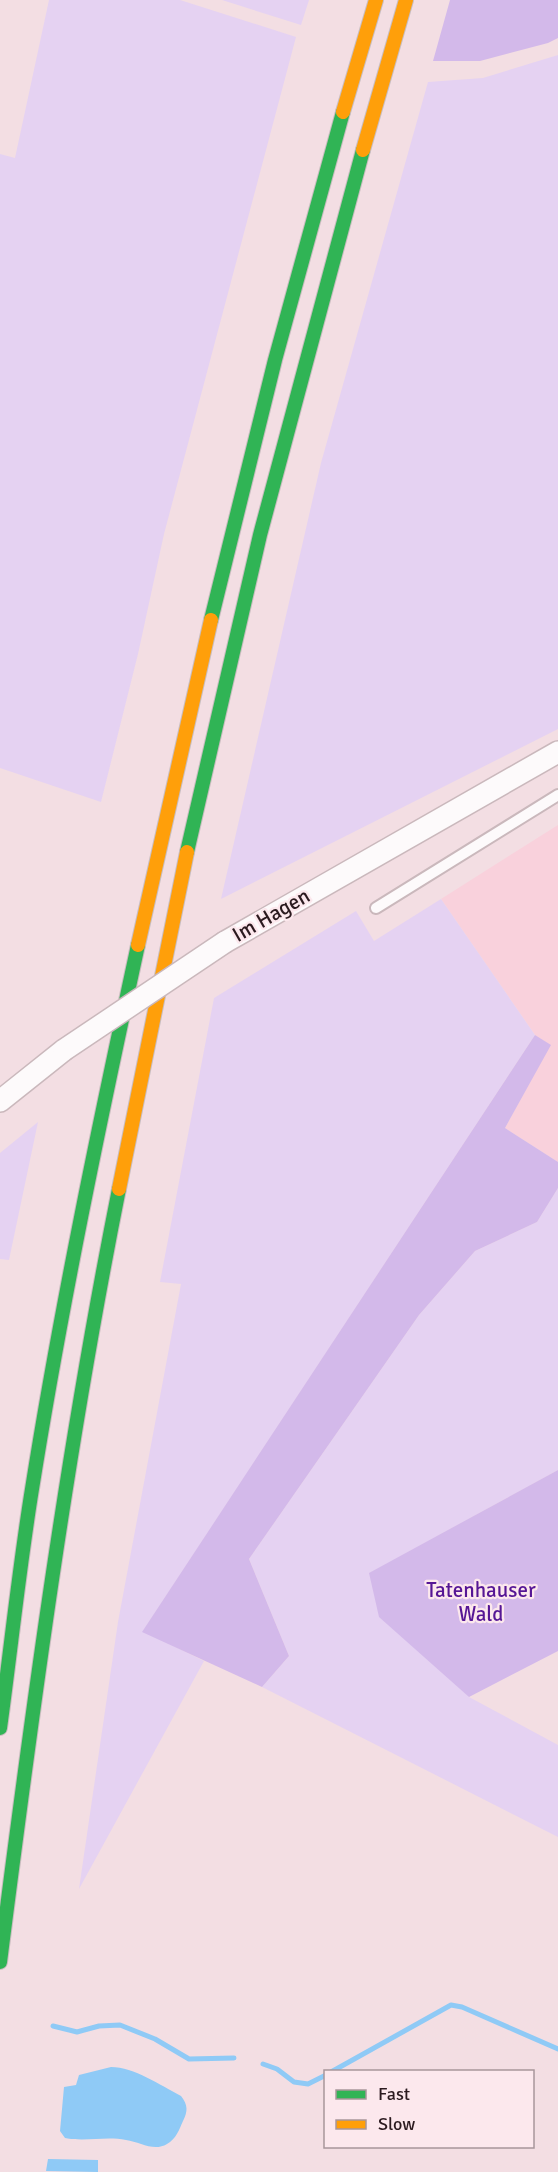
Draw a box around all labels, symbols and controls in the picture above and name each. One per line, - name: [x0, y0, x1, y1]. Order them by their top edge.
- street label: Im Hagen: [228, 882, 314, 948]
- park label: Tatenhauser Wald: [426, 1577, 536, 1627]
- legend: [324, 2070, 534, 2148]
- text: Fast: [378, 2083, 410, 2105]
- text: Slow: [378, 2113, 415, 2135]

